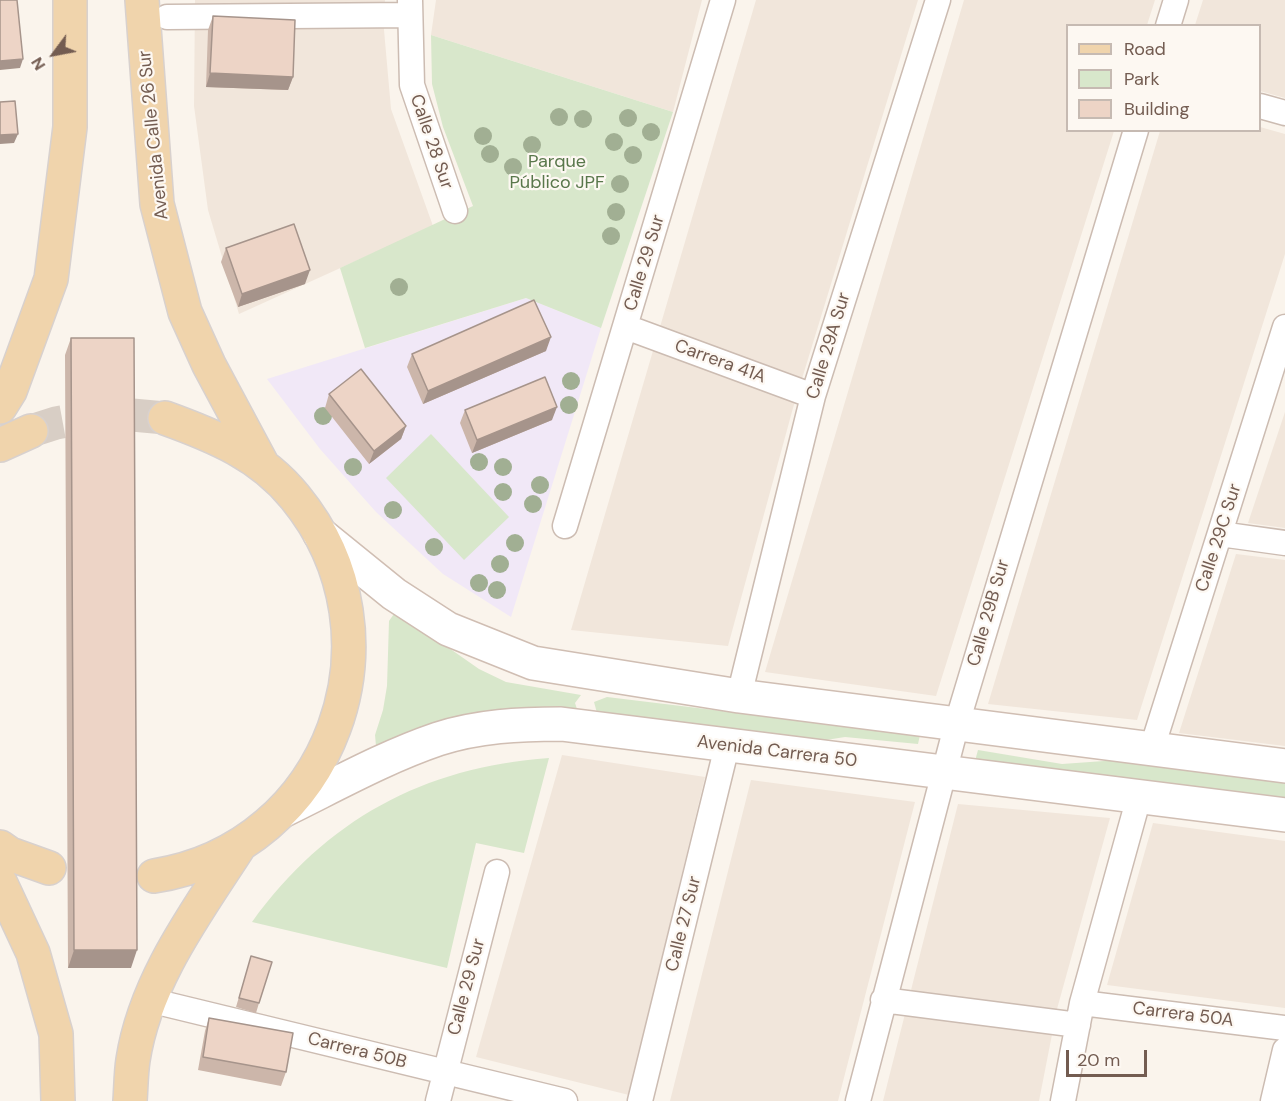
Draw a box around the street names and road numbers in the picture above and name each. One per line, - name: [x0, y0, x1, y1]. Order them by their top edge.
- street label: Avenida Calle 26 Sur: [134, 49, 174, 221]
- street label: Calle 28 Sur: [405, 92, 457, 192]
- street label: Calle 29 Sur: [620, 212, 670, 314]
- street label: Calle 29A Sur: [803, 290, 855, 402]
- street label: Carrera 41A: [671, 335, 769, 389]
- street label: Calle 29C Sur: [1191, 481, 1247, 595]
- street label: Calle 29B Sur: [963, 557, 1015, 669]
- street label: Avenida Carrera 50: [696, 731, 858, 773]
- street label: Calle 27 Sur: [662, 874, 706, 974]
- street label: Calle 29 Sur: [444, 936, 490, 1038]
- street label: Carrera 50A: [1131, 998, 1235, 1032]
- street label: Carrera 50B: [305, 1028, 409, 1074]

